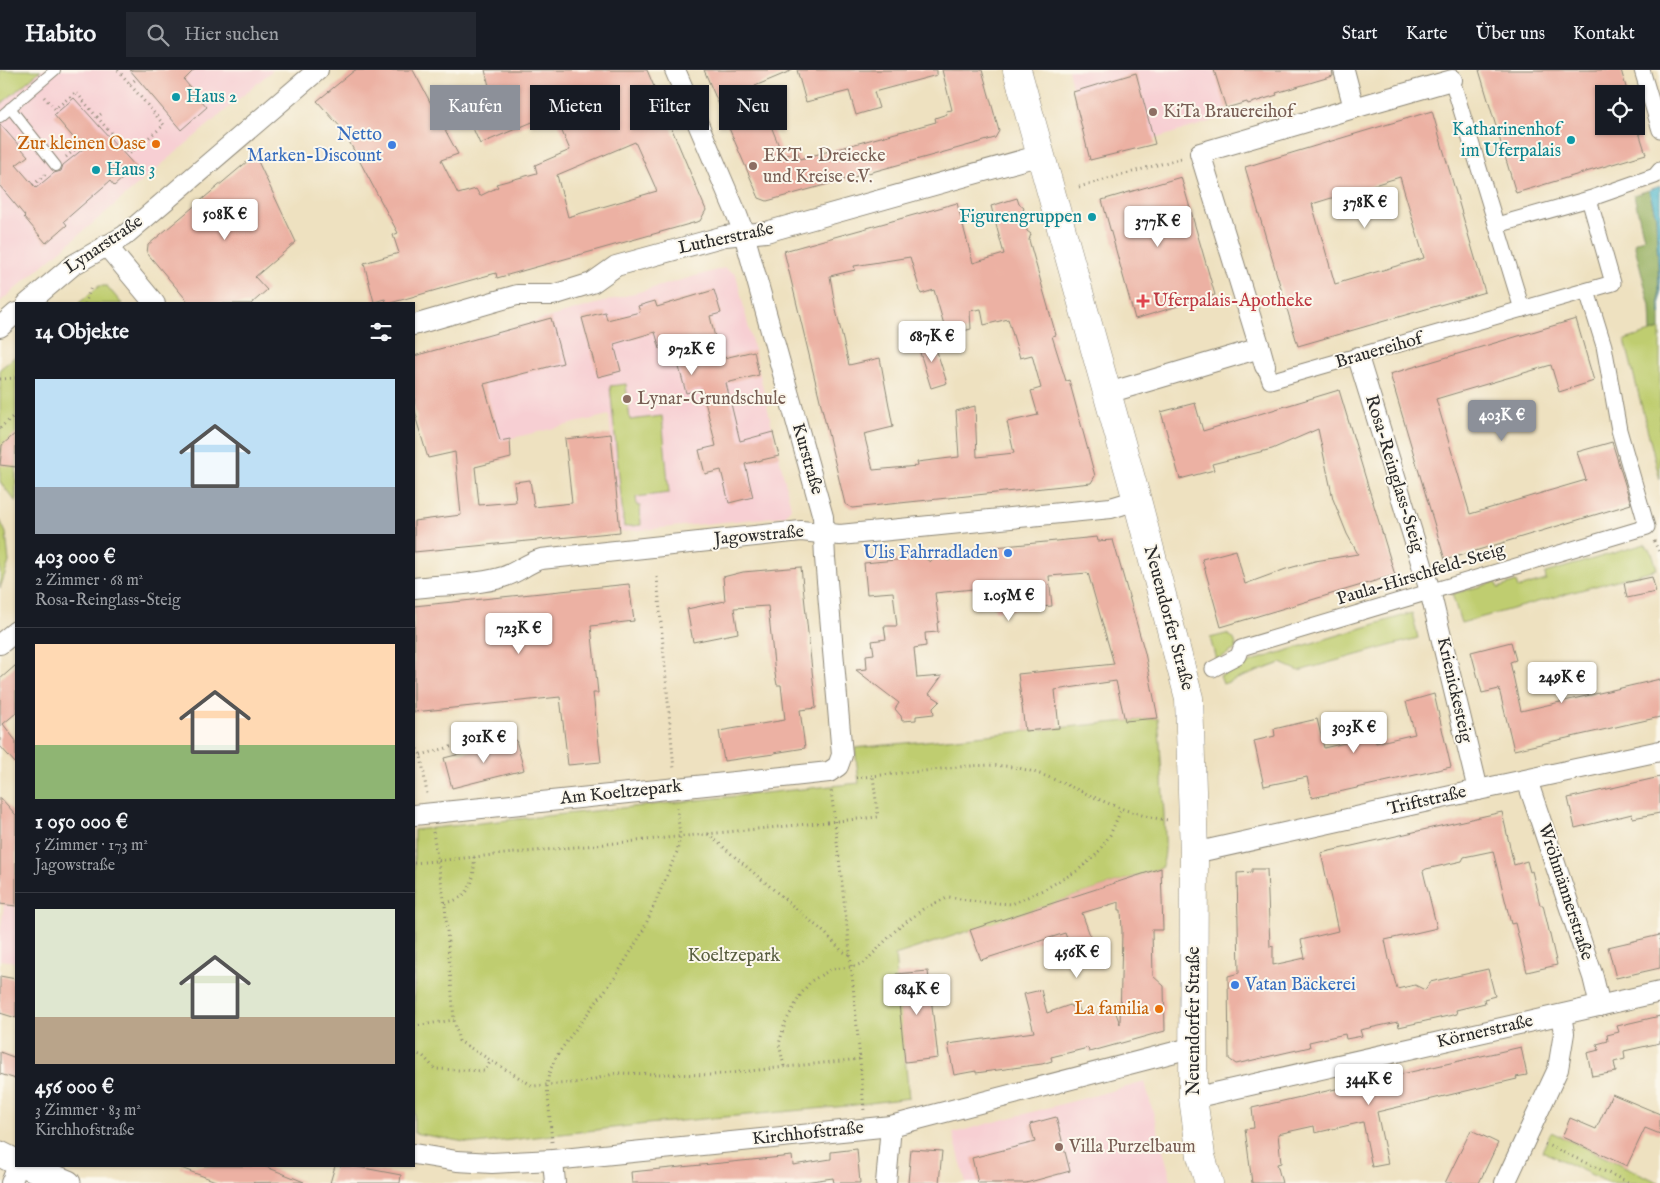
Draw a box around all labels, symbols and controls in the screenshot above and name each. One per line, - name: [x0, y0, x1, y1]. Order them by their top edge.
- search box: [126, 12, 476, 57]
- text: Habito: [25, 19, 96, 50]
- icon: search: [144, 21, 172, 49]
- text: Hier suchen: [184, 23, 279, 47]
- text: Start: [1342, 23, 1378, 46]
- text: Karte: [1406, 23, 1448, 46]
- text: Über uns: [1476, 23, 1545, 46]
- text: Kontakt: [1573, 23, 1635, 46]
- chip: Kaufen: [430, 85, 520, 130]
- chip: Mieten: [530, 85, 620, 130]
- chip: Filter: [630, 85, 709, 130]
- chip: Neu: [719, 85, 787, 130]
- map controls: [1595, 85, 1645, 135]
- button: locate: [1595, 85, 1645, 135]
- place label: Haus 2: [186, 86, 237, 109]
- marker: Haus 2: [170, 91, 182, 103]
- place label: KiTa Brauereihof: [1163, 101, 1297, 124]
- marker: KiTa Brauereihof: [1147, 106, 1159, 118]
- place label: Katharinenhof im Uferpalais: [1452, 119, 1564, 163]
- place label: Netto Marken-Discount: [247, 124, 382, 168]
- place label: Zur kleinen Oase: [17, 133, 146, 156]
- marker: Katharinenhof im Uferpalais: [1565, 134, 1577, 146]
- marker: Zur kleinen Oase: [150, 138, 162, 150]
- marker: Netto Marken-Discount: [386, 139, 398, 151]
- place label: EKT - Dreiecke und Kreise e.V.: [763, 145, 886, 189]
- place label: Haus 3: [106, 159, 156, 182]
- marker: EKT - Dreiecke und Kreise e.V.: [747, 160, 759, 172]
- marker: Haus 3: [90, 164, 102, 176]
- pin: 378K €: [1324, 186, 1406, 229]
- text: 378K €: [1343, 193, 1387, 213]
- pin: 508K €: [184, 198, 266, 241]
- text: 508K €: [203, 205, 247, 225]
- place label: Figurengruppen: [959, 206, 1082, 229]
- pin: 377K €: [1117, 206, 1199, 248]
- street label: Lynarstraße: [60, 210, 148, 280]
- marker: Figurengruppen: [1086, 211, 1098, 223]
- text: 377K €: [1135, 212, 1181, 232]
- street label: Lutherstraße: [676, 218, 776, 260]
- place label: Uferpalais-Apotheke: [1153, 290, 1312, 313]
- marker: Uferpalais-Apotheke: [1137, 295, 1149, 307]
- icon: filters: [367, 318, 395, 346]
- text: 14 Objekte: [35, 319, 129, 346]
- pin: 687K €: [891, 320, 973, 363]
- text: 687K €: [910, 327, 954, 347]
- street label: Brauereihof: [1333, 327, 1428, 374]
- pin: 972K €: [651, 334, 733, 376]
- text: 972K €: [669, 340, 715, 360]
- place label: Lynar-Grundschule: [637, 388, 786, 411]
- street label: Rosa-Reinglass-Steig: [1359, 392, 1429, 556]
- marker: Lynar-Grundschule: [621, 393, 633, 405]
- pin: 403K €: [1461, 400, 1543, 442]
- text: 403K €: [1479, 406, 1525, 426]
- icon: home: [170, 411, 260, 501]
- street label: Kurstraße: [786, 421, 828, 497]
- street label: Jagowstraße: [711, 521, 805, 552]
- street label: Paula-Hirschfeld-Steig: [1334, 538, 1508, 612]
- place label: Ulis Fahrradladen: [863, 542, 998, 565]
- street label: Neuendorfer Straße: [1138, 543, 1198, 693]
- text: 403 000 €: [35, 544, 116, 571]
- marker: Ulis Fahrradladen: [1002, 547, 1014, 559]
- text: 2 Zimmer · 68 m²: [35, 571, 143, 591]
- pin: 1.05M €: [963, 580, 1055, 622]
- text: 1.05M €: [984, 586, 1034, 606]
- text: Rosa-Reinglass-Steig: [35, 591, 181, 611]
- pin: 723K €: [478, 612, 560, 655]
- text: 723K €: [496, 619, 542, 639]
- street label: Krienickesteig: [1431, 635, 1477, 745]
- pin: 249K €: [1521, 662, 1603, 704]
- text: 249K €: [1539, 668, 1585, 688]
- icon: home: [170, 677, 260, 767]
- pin: 303K €: [1313, 712, 1395, 754]
- text: 303K €: [1332, 718, 1376, 738]
- pin: 301K €: [443, 722, 525, 764]
- text: 301K €: [462, 728, 506, 748]
- street label: Am Koeltzepark: [558, 775, 683, 811]
- street label: Triftstraße: [1385, 781, 1469, 821]
- text: 1 050 000 €: [35, 809, 128, 836]
- street label: Wröhmännerstraße: [1532, 821, 1598, 963]
- text: 5 Zimmer · 173 m²: [35, 836, 148, 856]
- text: Jagowstraße: [35, 856, 115, 876]
- pin: 456K €: [1036, 936, 1118, 979]
- icon: home: [170, 942, 260, 1032]
- text: 456K €: [1055, 943, 1099, 963]
- park label: Koeltzepark: [688, 945, 781, 968]
- street label: Neuendorfer Straße: [1183, 946, 1206, 1096]
- pin: 684K €: [876, 974, 958, 1016]
- place label: Vatan Bäckerei: [1244, 974, 1356, 997]
- marker: Vatan Bäckerei: [1229, 979, 1241, 991]
- text: 684K €: [894, 980, 940, 1000]
- place label: La familia: [1074, 998, 1149, 1021]
- marker: La familia: [1153, 1003, 1165, 1015]
- street label: Körnerstraße: [1435, 1010, 1535, 1054]
- pin: 344K €: [1328, 1064, 1410, 1106]
- text: 344K €: [1346, 1070, 1392, 1090]
- text: 456 000 €: [35, 1074, 114, 1101]
- text: 3 Zimmer · 83 m²: [35, 1101, 141, 1121]
- street label: Kirchhofstraße: [751, 1117, 865, 1151]
- text: Kirchhofstraße: [35, 1121, 134, 1141]
- place label: Villa Purzelbaum: [1068, 1136, 1196, 1159]
- marker: Villa Purzelbaum: [1053, 1141, 1065, 1153]

